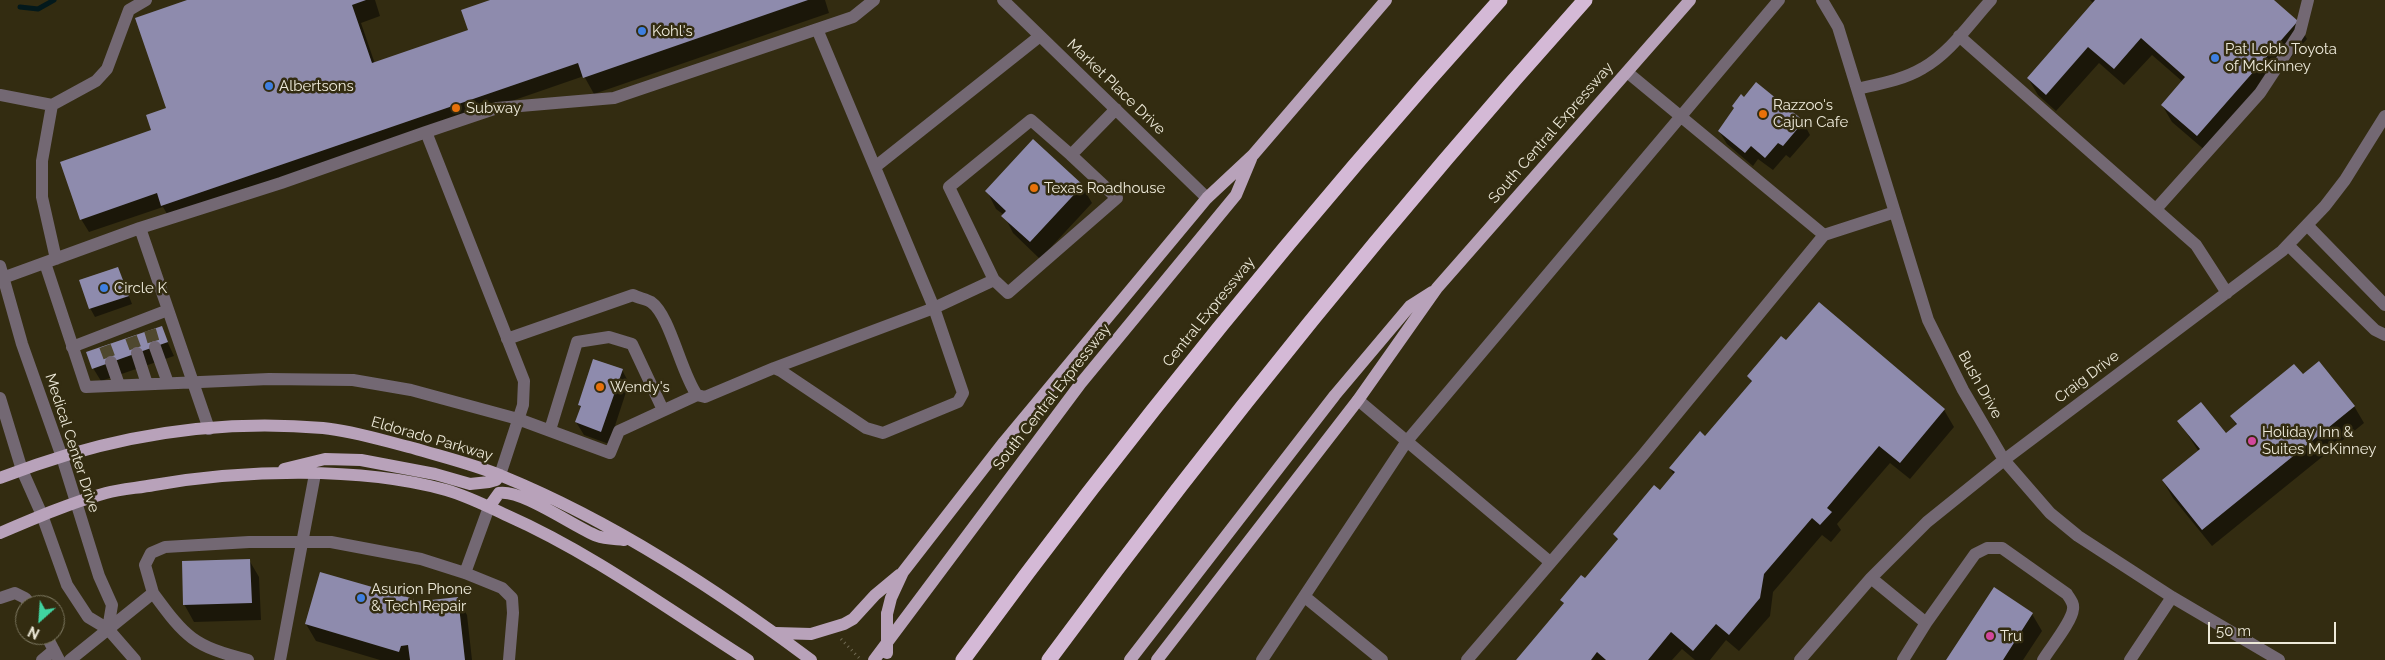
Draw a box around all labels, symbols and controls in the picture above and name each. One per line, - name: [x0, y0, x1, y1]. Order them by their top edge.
- place label: Kohl's: [652, 22, 693, 40]
- marker: Kohl's: [636, 25, 648, 37]
- street label: Market Place Drive: [1063, 35, 1169, 139]
- place label: Pat Lobb Toyota of McKinney: [2225, 40, 2337, 75]
- marker: Pat Lobb Toyota of McKinney: [2209, 52, 2221, 64]
- street label: South Central Expressway: [1485, 59, 1617, 207]
- place label: Albertsons: [279, 77, 354, 95]
- marker: Albertsons: [263, 80, 275, 92]
- place label: Razzoo's Cajun Cafe: [1773, 96, 1848, 131]
- place label: Subway: [466, 99, 521, 117]
- marker: Subway: [450, 102, 462, 114]
- marker: Razzoo's Cajun Cafe: [1757, 108, 1769, 120]
- place label: Texas Roadhouse: [1044, 179, 1165, 197]
- marker: Texas Roadhouse: [1028, 182, 1040, 194]
- street label: Central Expressway: [1159, 253, 1259, 371]
- place label: Circle K: [114, 279, 167, 297]
- marker: Circle K: [98, 282, 110, 294]
- street label: South Central Expressway: [989, 320, 1115, 474]
- street label: Craig Drive: [2051, 347, 2123, 407]
- street label: Bush Drive: [1954, 348, 2006, 422]
- street label: Medical Center Drive: [41, 371, 103, 515]
- place label: Wendy's: [610, 378, 670, 396]
- marker: Wendy's: [594, 381, 606, 393]
- street label: Eldorado Parkway: [369, 413, 495, 465]
- place label: Holiday Inn & Suites McKinney: [2262, 423, 2376, 458]
- marker: Holiday Inn & Suites McKinney: [2246, 435, 2258, 447]
- place label: Asurion Phone & Tech Repair: [371, 580, 472, 615]
- marker: Asurion Phone & Tech Repair: [355, 592, 367, 604]
- north arrow: [15, 595, 65, 645]
- scale bar: [2210, 612, 2338, 644]
- text: 50 m: [2216, 622, 2251, 640]
- text: N: [26, 623, 42, 642]
- place label: Tru: [2000, 627, 2022, 645]
- marker: Tru: [1984, 630, 1996, 642]

